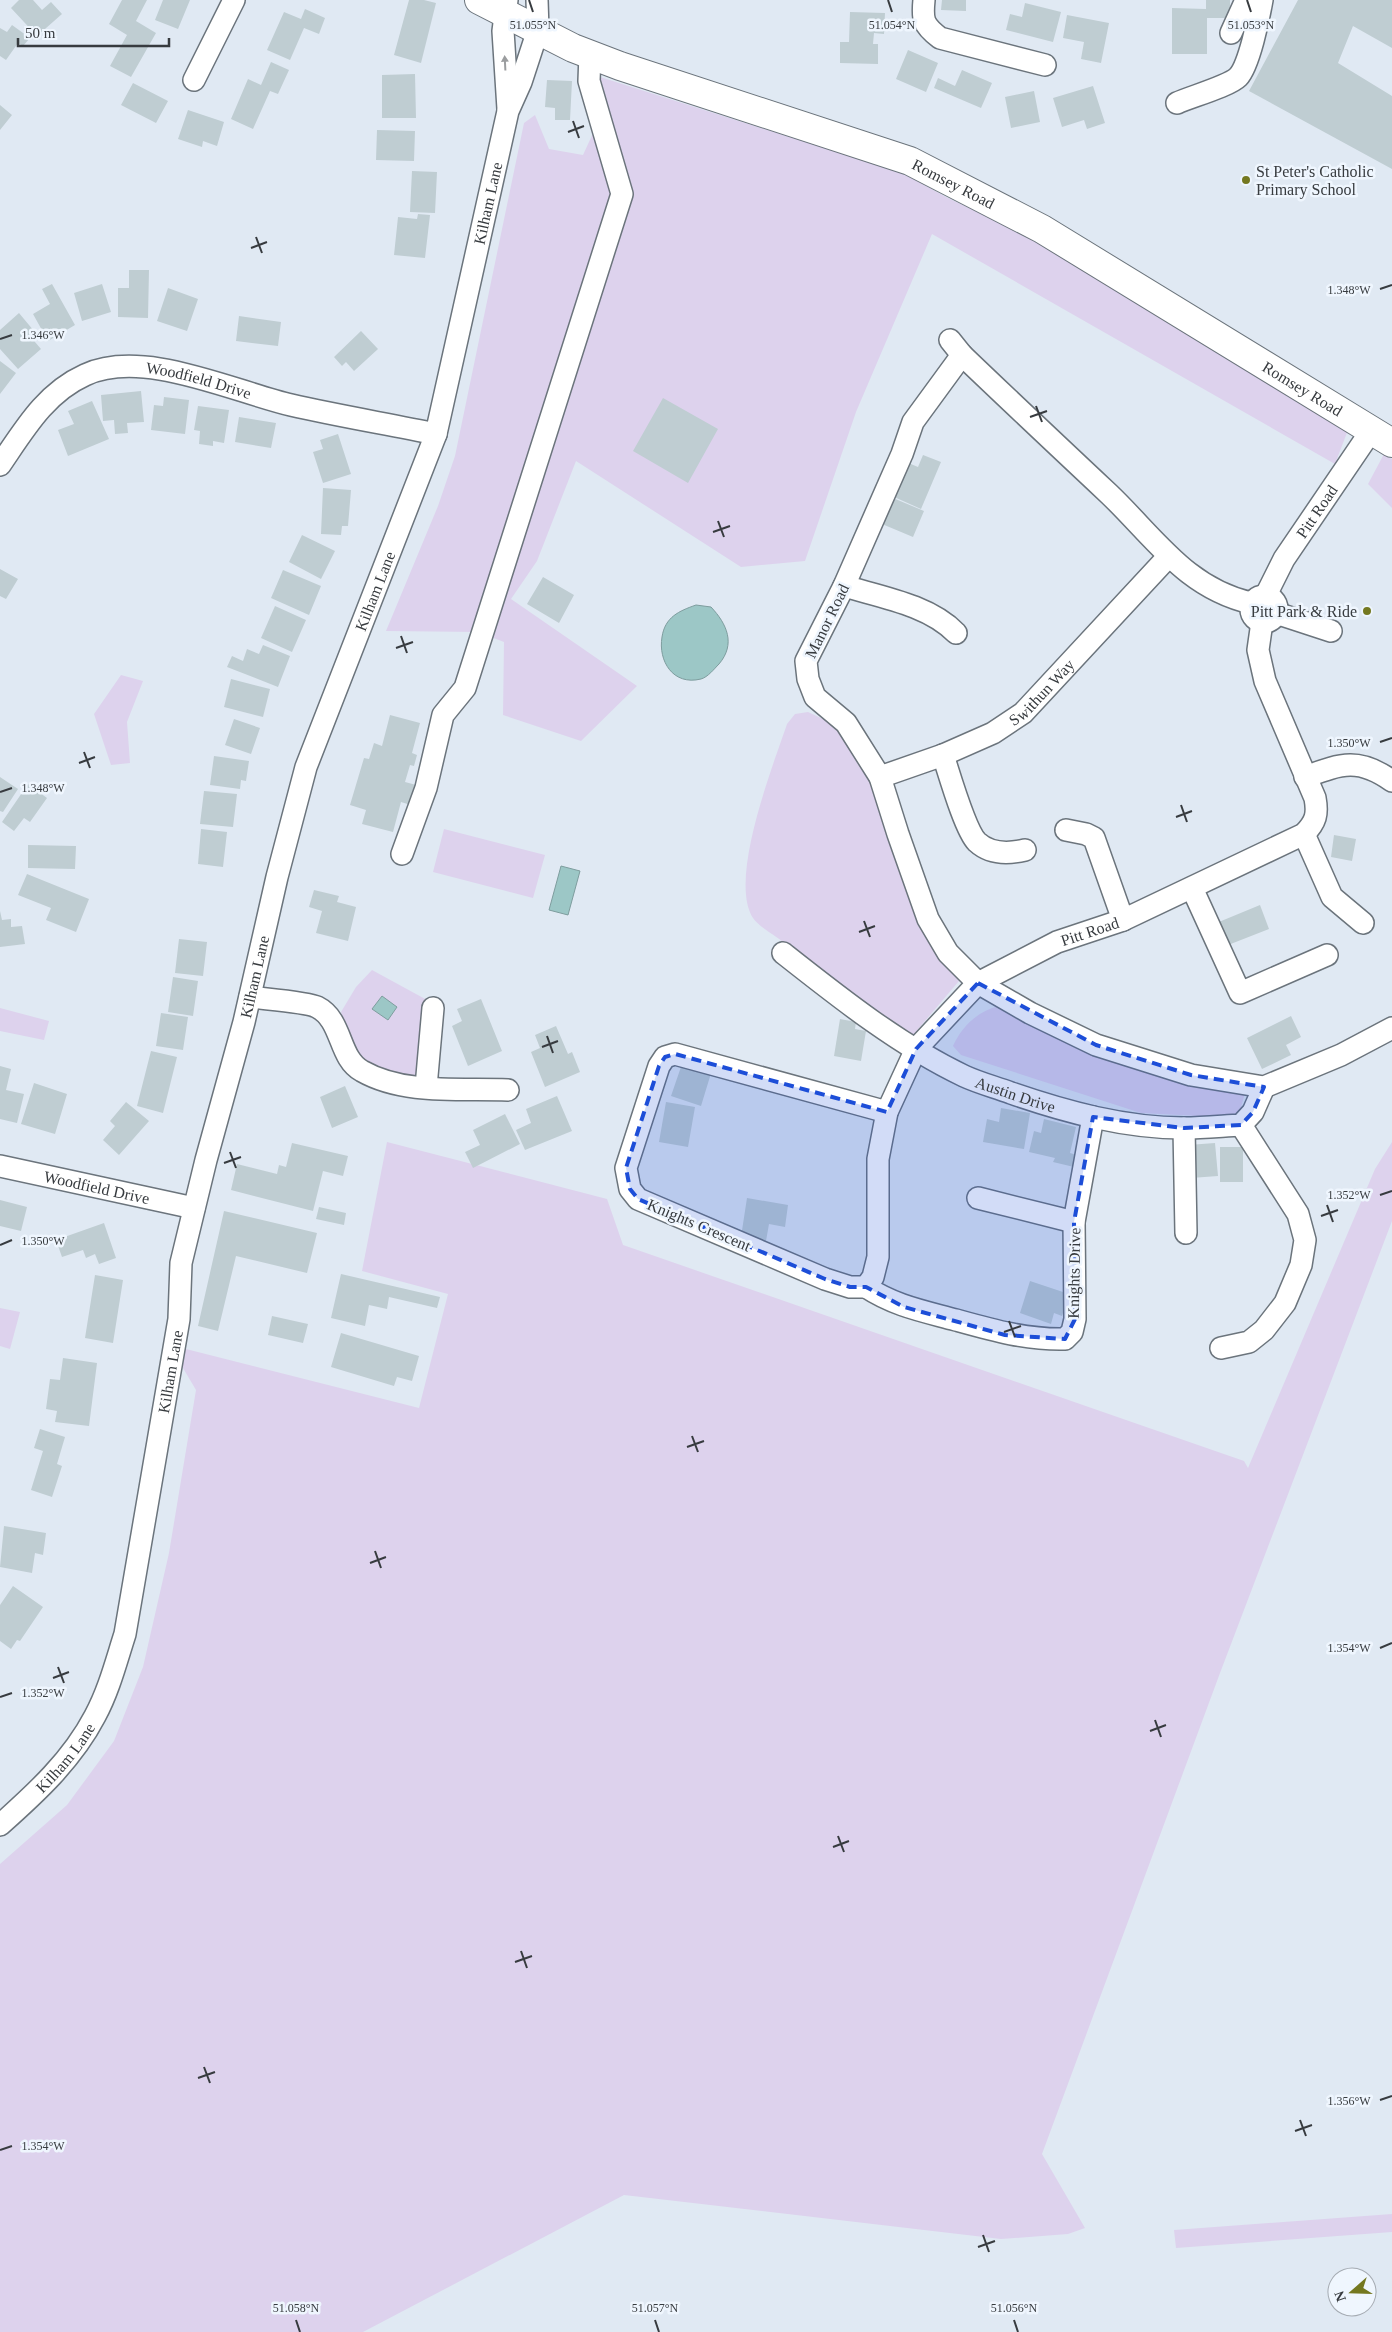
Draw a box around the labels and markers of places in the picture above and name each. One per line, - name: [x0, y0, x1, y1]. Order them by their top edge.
- place label: St Peter's Catholic Primary School: [1256, 163, 1374, 199]
- marker: St Peter's Catholic Primary School: [1240, 174, 1252, 186]
- place label: Pitt Park & Ride: [1251, 603, 1357, 620]
- marker: Pitt Park & Ride: [1361, 605, 1373, 617]

